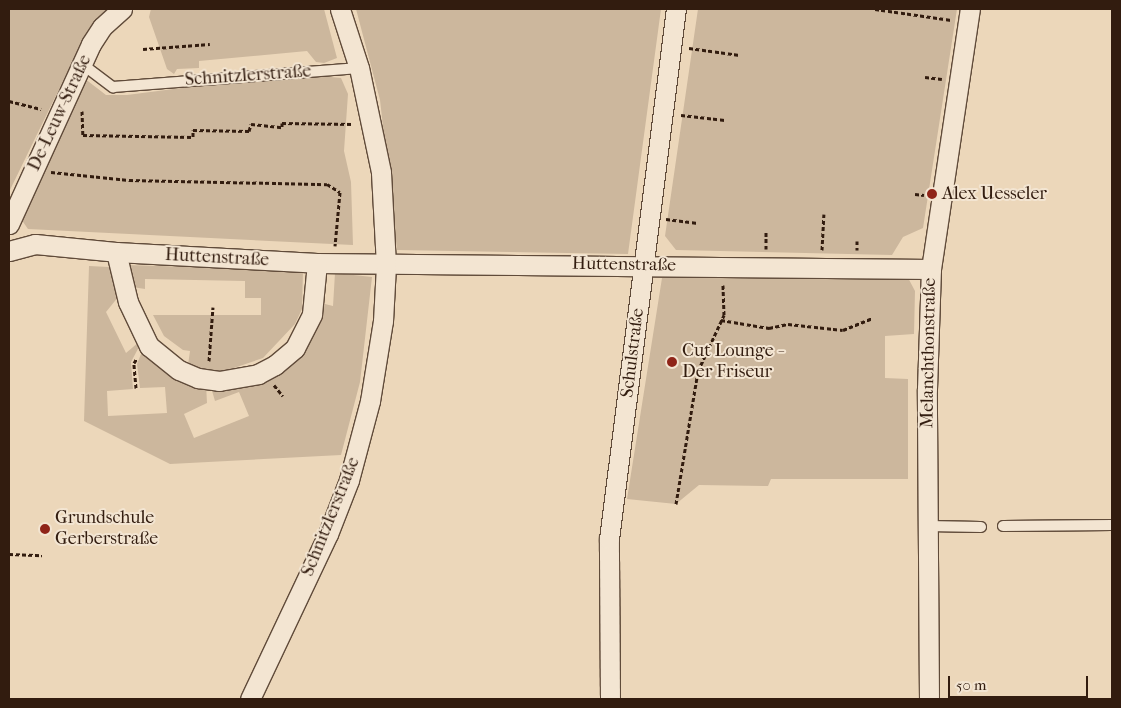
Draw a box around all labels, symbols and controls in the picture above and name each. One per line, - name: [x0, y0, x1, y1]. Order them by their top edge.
- street label: De-Leuw-Straße: [24, 51, 96, 175]
- street label: Schnitzlerstraße: [184, 61, 312, 91]
- place label: Alex Uesseler: [942, 183, 1047, 205]
- marker: Alex Uesseler: [926, 188, 938, 200]
- street label: Huttenstraße: [164, 244, 270, 272]
- street label: Huttenstraße: [572, 253, 676, 277]
- street label: Melanchthonstraße: [917, 278, 941, 428]
- street label: Schulstraße: [617, 307, 649, 399]
- place label: Cut Lounge - Der Friseur: [682, 341, 782, 384]
- marker: Cut Lounge - Der Friseur: [666, 356, 678, 368]
- street label: Schnitzlerstraße: [297, 454, 365, 580]
- place label: Grundschule Gerberstraße: [55, 508, 158, 550]
- marker: Grundschule Gerberstraße: [39, 523, 51, 535]
- scale bar: [951, 666, 1091, 698]
- text: 50 m: [956, 676, 986, 694]

